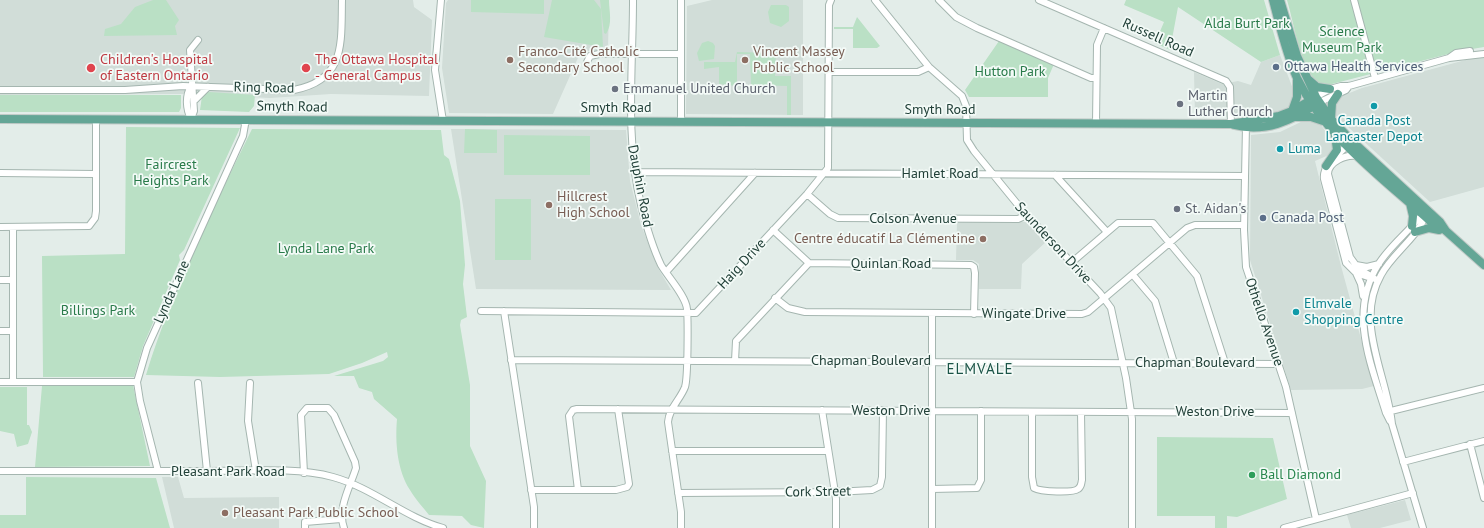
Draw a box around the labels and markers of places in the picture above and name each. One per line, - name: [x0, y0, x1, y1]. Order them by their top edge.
- place label: Franco-Cité Catholic Secondary School: [518, 44, 639, 76]
- place label: Vincent Massey Public School: [753, 44, 845, 76]
- place label: Children's Hospital of Eastern Ontario: [100, 52, 212, 84]
- place label: The Ottawa Hospital - General Campus: [315, 52, 438, 84]
- marker: Franco-Cité Catholic Secondary School: [505, 55, 515, 65]
- marker: Vincent Massey Public School: [740, 55, 750, 65]
- place label: Ottawa Health Services: [1284, 59, 1423, 75]
- marker: Children's Hospital of Eastern Ontario: [85, 62, 97, 74]
- marker: The Ottawa Hospital - General Campus: [300, 62, 312, 74]
- marker: Ottawa Health Services: [1271, 62, 1281, 72]
- place label: Emmanuel United Church: [623, 81, 776, 97]
- marker: Emmanuel United Church: [610, 84, 620, 94]
- place label: Martin Luther Church: [1188, 88, 1272, 120]
- marker: Martin Luther Church: [1175, 99, 1185, 109]
- marker: Canada Post Lancaster Depot: [1369, 101, 1379, 111]
- place label: Canada Post Lancaster Depot: [1325, 113, 1423, 146]
- place label: Luma: [1288, 141, 1321, 157]
- marker: Luma: [1275, 144, 1285, 154]
- place label: Hillcrest High School: [557, 189, 630, 222]
- marker: Hillcrest High School: [544, 200, 554, 210]
- place label: St. Aidan's: [1185, 201, 1246, 217]
- marker: St. Aidan's: [1172, 204, 1182, 214]
- place label: Canada Post: [1271, 210, 1344, 226]
- marker: Canada Post: [1258, 213, 1268, 223]
- place label: Centre éducatif La Clémentine: [794, 231, 975, 247]
- marker: Centre éducatif La Clémentine: [978, 234, 988, 244]
- place label: Elmvale Shopping Centre: [1304, 296, 1403, 328]
- marker: Elmvale Shopping Centre: [1291, 307, 1301, 317]
- place label: Ball Diamond: [1260, 467, 1341, 483]
- marker: Ball Diamond: [1247, 470, 1257, 480]
- place label: Pleasant Park Public School: [233, 505, 398, 521]
- marker: Pleasant Park Public School: [220, 508, 230, 518]

